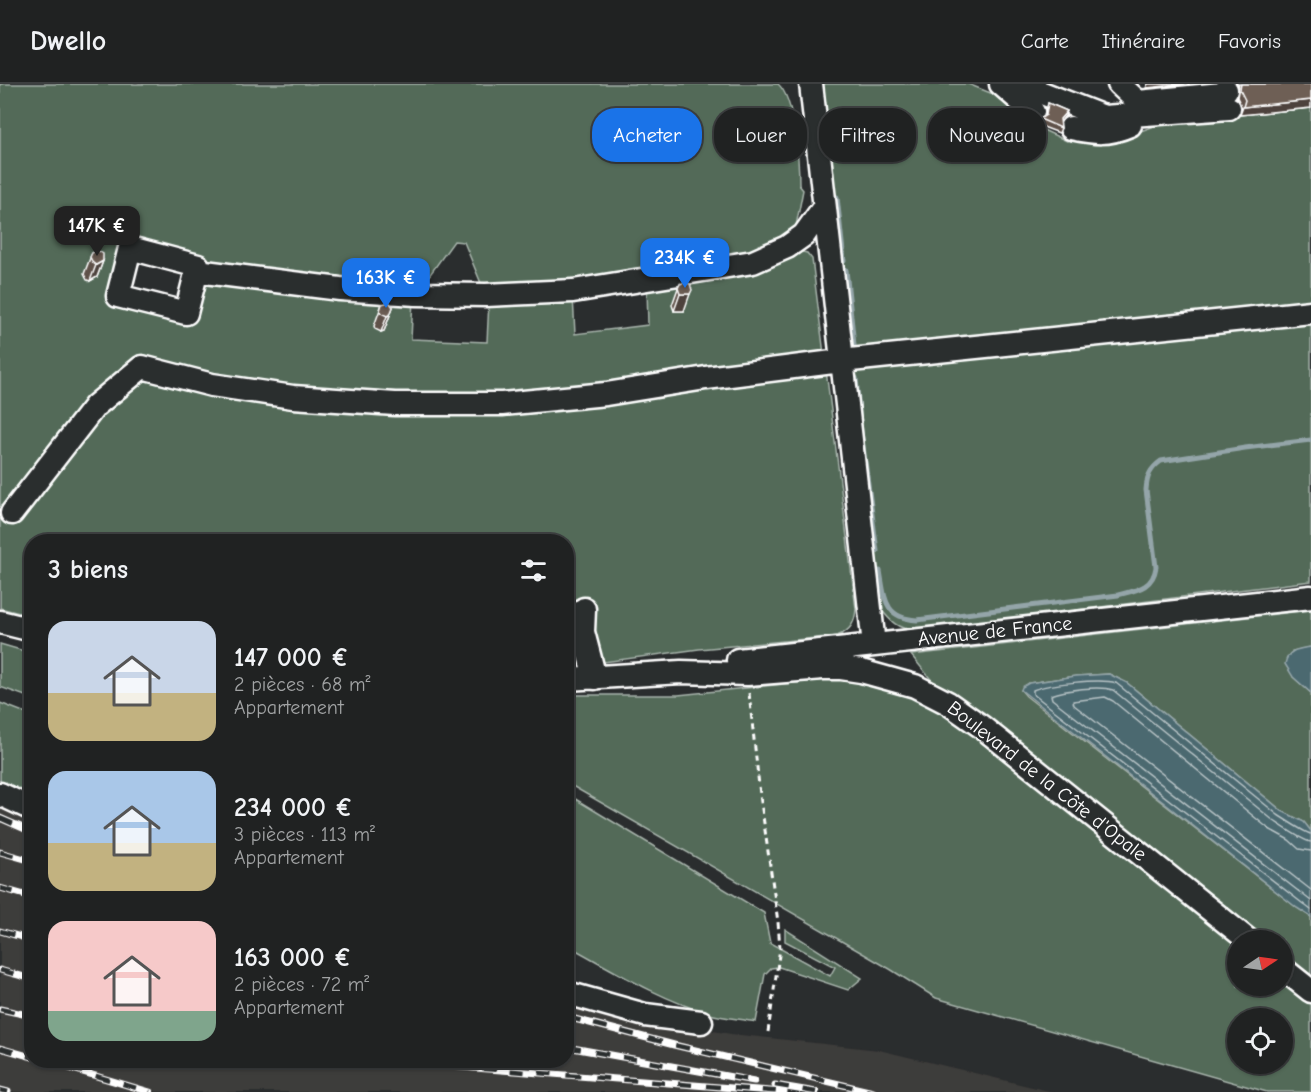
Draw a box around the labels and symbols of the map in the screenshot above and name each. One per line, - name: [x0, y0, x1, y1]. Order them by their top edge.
- pin: 147K €: [48, 206, 146, 257]
- pin: 234K €: [636, 238, 734, 289]
- pin: 163K €: [337, 258, 435, 309]
- street label: Avenue de France: [917, 611, 1073, 651]
- street label: Boulevard de la Côte d'Opale: [943, 696, 1151, 866]
- north arrow: [1227, 930, 1293, 996]

